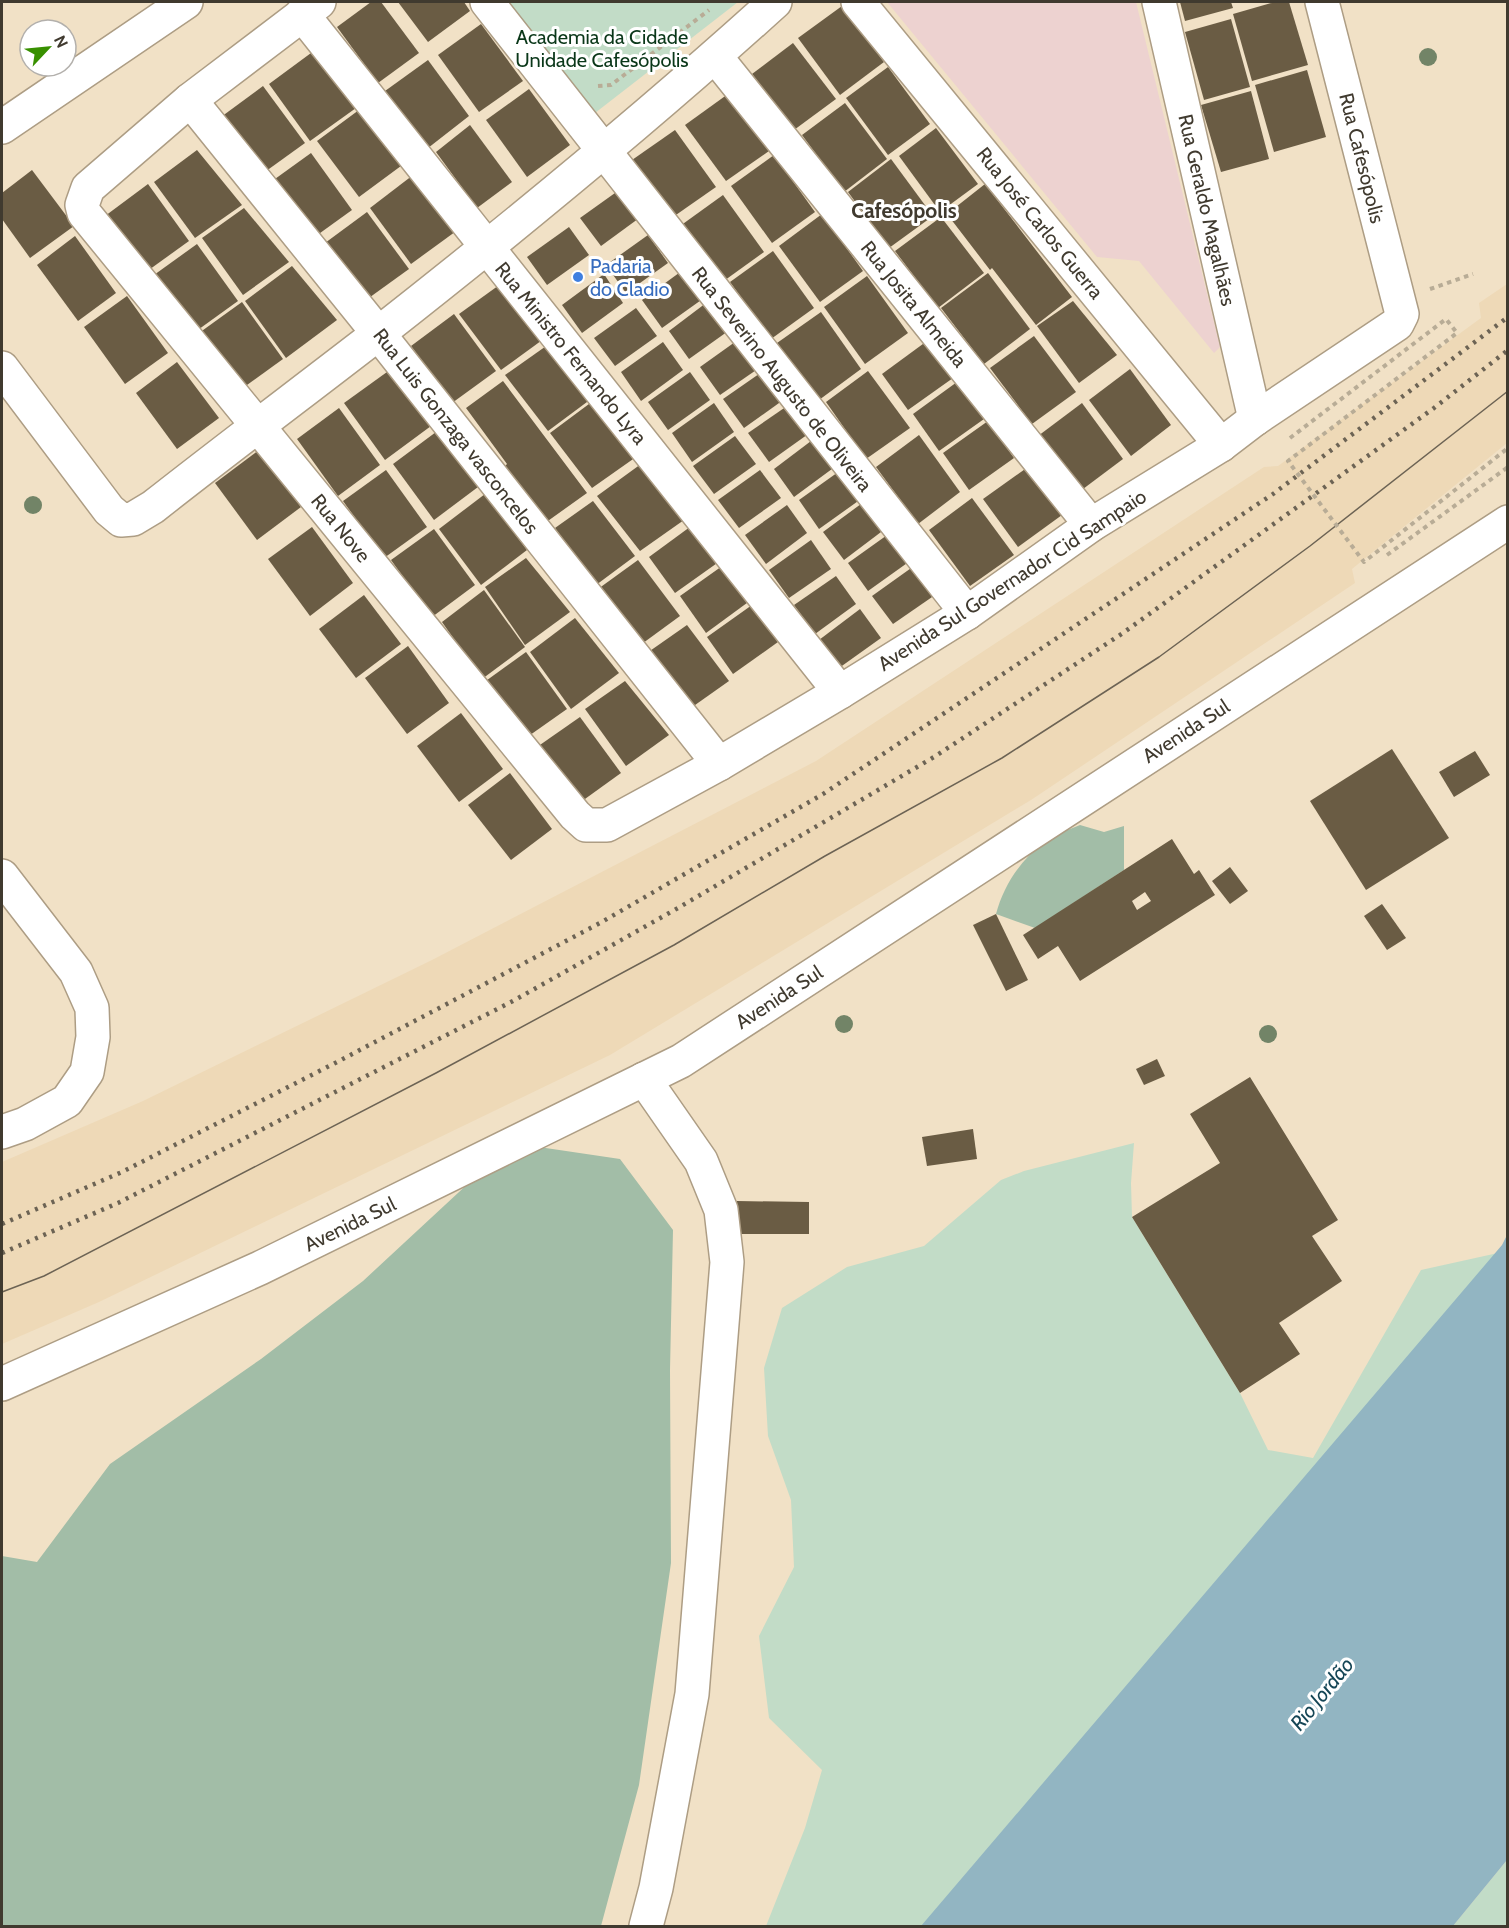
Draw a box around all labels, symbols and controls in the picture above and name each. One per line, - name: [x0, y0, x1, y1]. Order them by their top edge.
- north arrow: [18, 18, 78, 78]
- park label: Academia da Cidade Unidade Cafesópolis: [515, 25, 689, 72]
- text: N: [50, 32, 72, 51]
- street label: Rua Cafesópolis: [1334, 90, 1390, 226]
- street label: Rua Geraldo Magalhães: [1173, 112, 1241, 308]
- street label: Rua José Carlos Guerra: [972, 142, 1109, 304]
- district label: Cafesópolis: [851, 198, 957, 223]
- street label: Rua Josita Almeida: [856, 236, 972, 372]
- place label: Padaria do Cladio: [590, 254, 670, 301]
- street label: Rua Ministro Fernando Lyra: [490, 257, 652, 449]
- street label: Rua Severino Augusto de Oliveira: [687, 262, 878, 497]
- marker: Padaria do Cladio: [571, 270, 585, 284]
- street label: Rua Luis Gonzaga vasconcelos: [368, 323, 544, 539]
- street label: Avenida Sul Governador Cid Sampaio: [873, 484, 1151, 676]
- street label: Rua Nove: [306, 489, 376, 567]
- street label: Avenida Sul: [1138, 694, 1234, 768]
- street label: Avenida Sul: [731, 960, 827, 1034]
- street label: Avenida Sul: [300, 1191, 400, 1256]
- water label: Rio Jordão: [1285, 1652, 1359, 1735]

